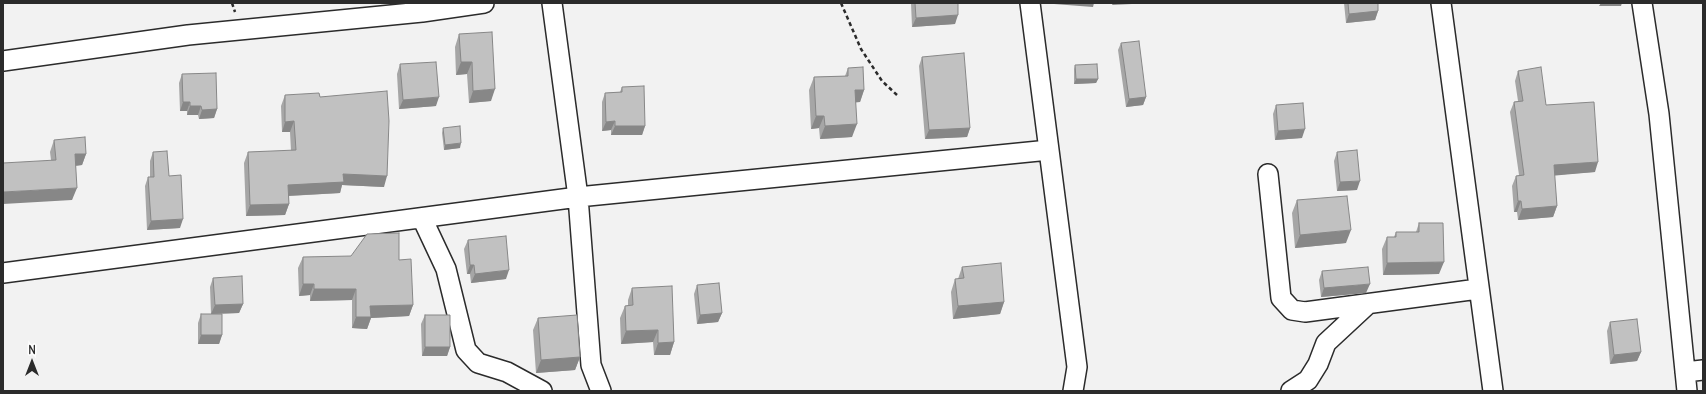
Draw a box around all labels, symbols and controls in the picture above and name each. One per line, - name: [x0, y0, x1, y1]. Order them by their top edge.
- north arrow: [12, 342, 52, 382]
- text: N: [28, 343, 36, 357]

